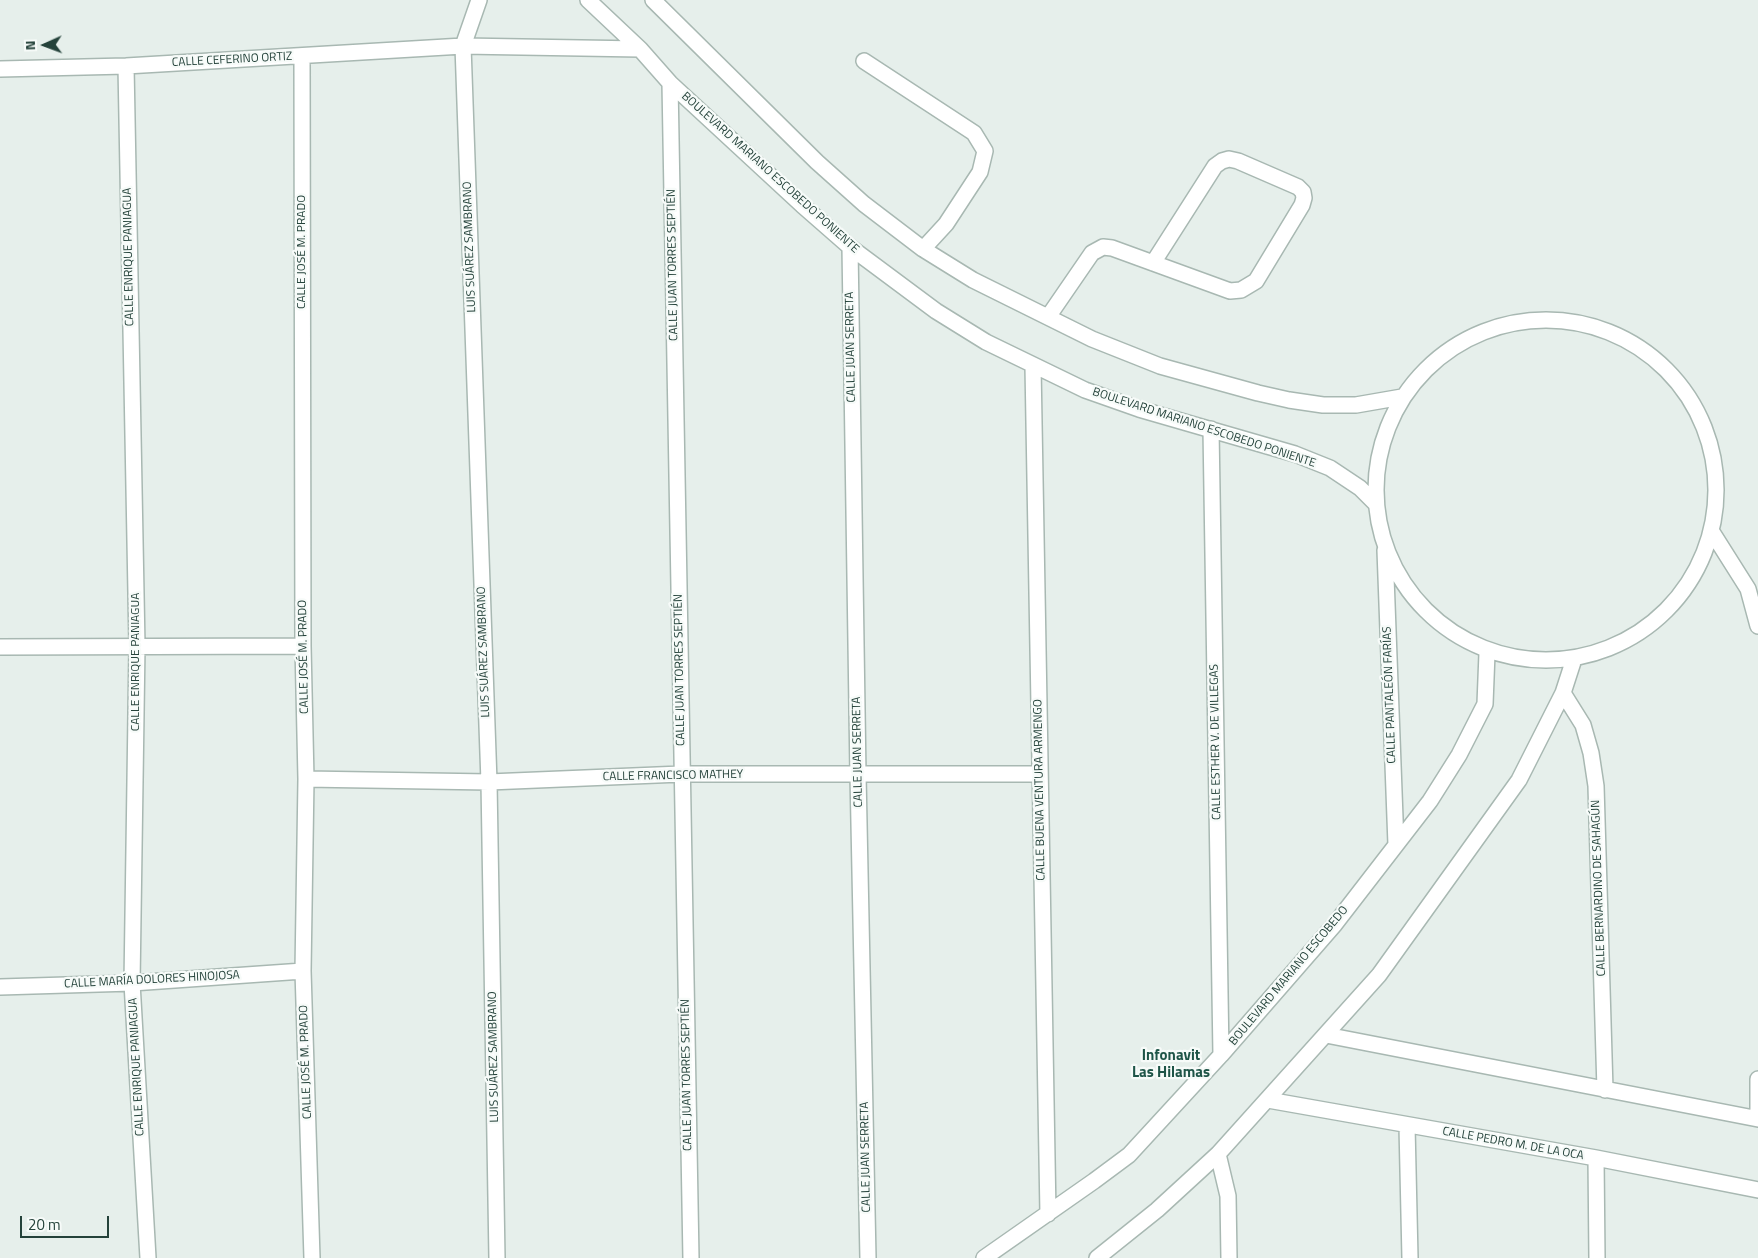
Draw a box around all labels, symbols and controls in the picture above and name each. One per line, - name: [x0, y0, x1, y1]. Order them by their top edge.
- north arrow: [20, 20, 70, 70]
- text: N: [19, 40, 40, 51]
- street label: CALLE CEFERINO ORTIZ: [171, 50, 293, 70]
- street label: BOULEVARD MARIANO ESCOBEDO PONIENTE: [678, 89, 862, 257]
- street label: LUIS SUÁREZ SAMBRANO: [461, 181, 479, 313]
- street label: CALLE ENRIQUE PANIAGUA: [121, 188, 137, 326]
- street label: CALLE JUAN TORRES SEPTIÉN: [664, 189, 682, 341]
- street label: CALLE JOSÉ M. PRADO: [295, 195, 309, 309]
- street label: CALLE JUAN SERRETA: [843, 291, 859, 403]
- street label: BOULEVARD MARIANO ESCOBEDO PONIENTE: [1091, 385, 1317, 471]
- street label: LUIS SUÁREZ SAMBRANO: [475, 586, 493, 718]
- street label: CALLE ENRIQUE PANIAGUA: [129, 593, 143, 731]
- street label: CALLE JUAN TORRES SEPTIÉN: [671, 594, 689, 746]
- street label: CALLE JOSÉ M. PRADO: [296, 600, 312, 714]
- street label: CALLE PANTALEÓN FARÍAS: [1380, 626, 1400, 764]
- street label: CALLE ESTHER V. DE VILLEGAS: [1207, 664, 1225, 820]
- street label: CALLE JUAN SERRETA: [850, 696, 866, 808]
- street label: CALLE BUENA VENTURA ARMENGO: [1031, 699, 1049, 881]
- street label: CALLE FRANCISCO MATHEY: [603, 768, 743, 784]
- street label: CALLE BERNARDINO DE SAHAGÚN: [1589, 799, 1609, 977]
- street label: BOULEVARD MARIANO ESCOBEDO: [1226, 903, 1352, 1049]
- street label: CALLE MARÍA DOLORES HINOJOSA: [64, 968, 240, 992]
- street label: LUIS SUÁREZ SAMBRANO: [486, 991, 502, 1123]
- street label: CALLE ENRIQUE PANIAGUA: [126, 997, 148, 1137]
- street label: CALLE JUAN TORRES SEPTIÉN: [678, 999, 696, 1151]
- street label: CALLE JOSÉ M. PRADO: [297, 1005, 315, 1119]
- district label: Infonavit Las Hilamas: [1132, 1047, 1210, 1082]
- street label: CALLE JUAN SERRETA: [858, 1101, 874, 1213]
- street label: CALLE PEDRO M. DE LA OCA: [1441, 1124, 1585, 1164]
- scale bar: [22, 1206, 111, 1238]
- text: 20 m: [28, 1213, 61, 1236]

